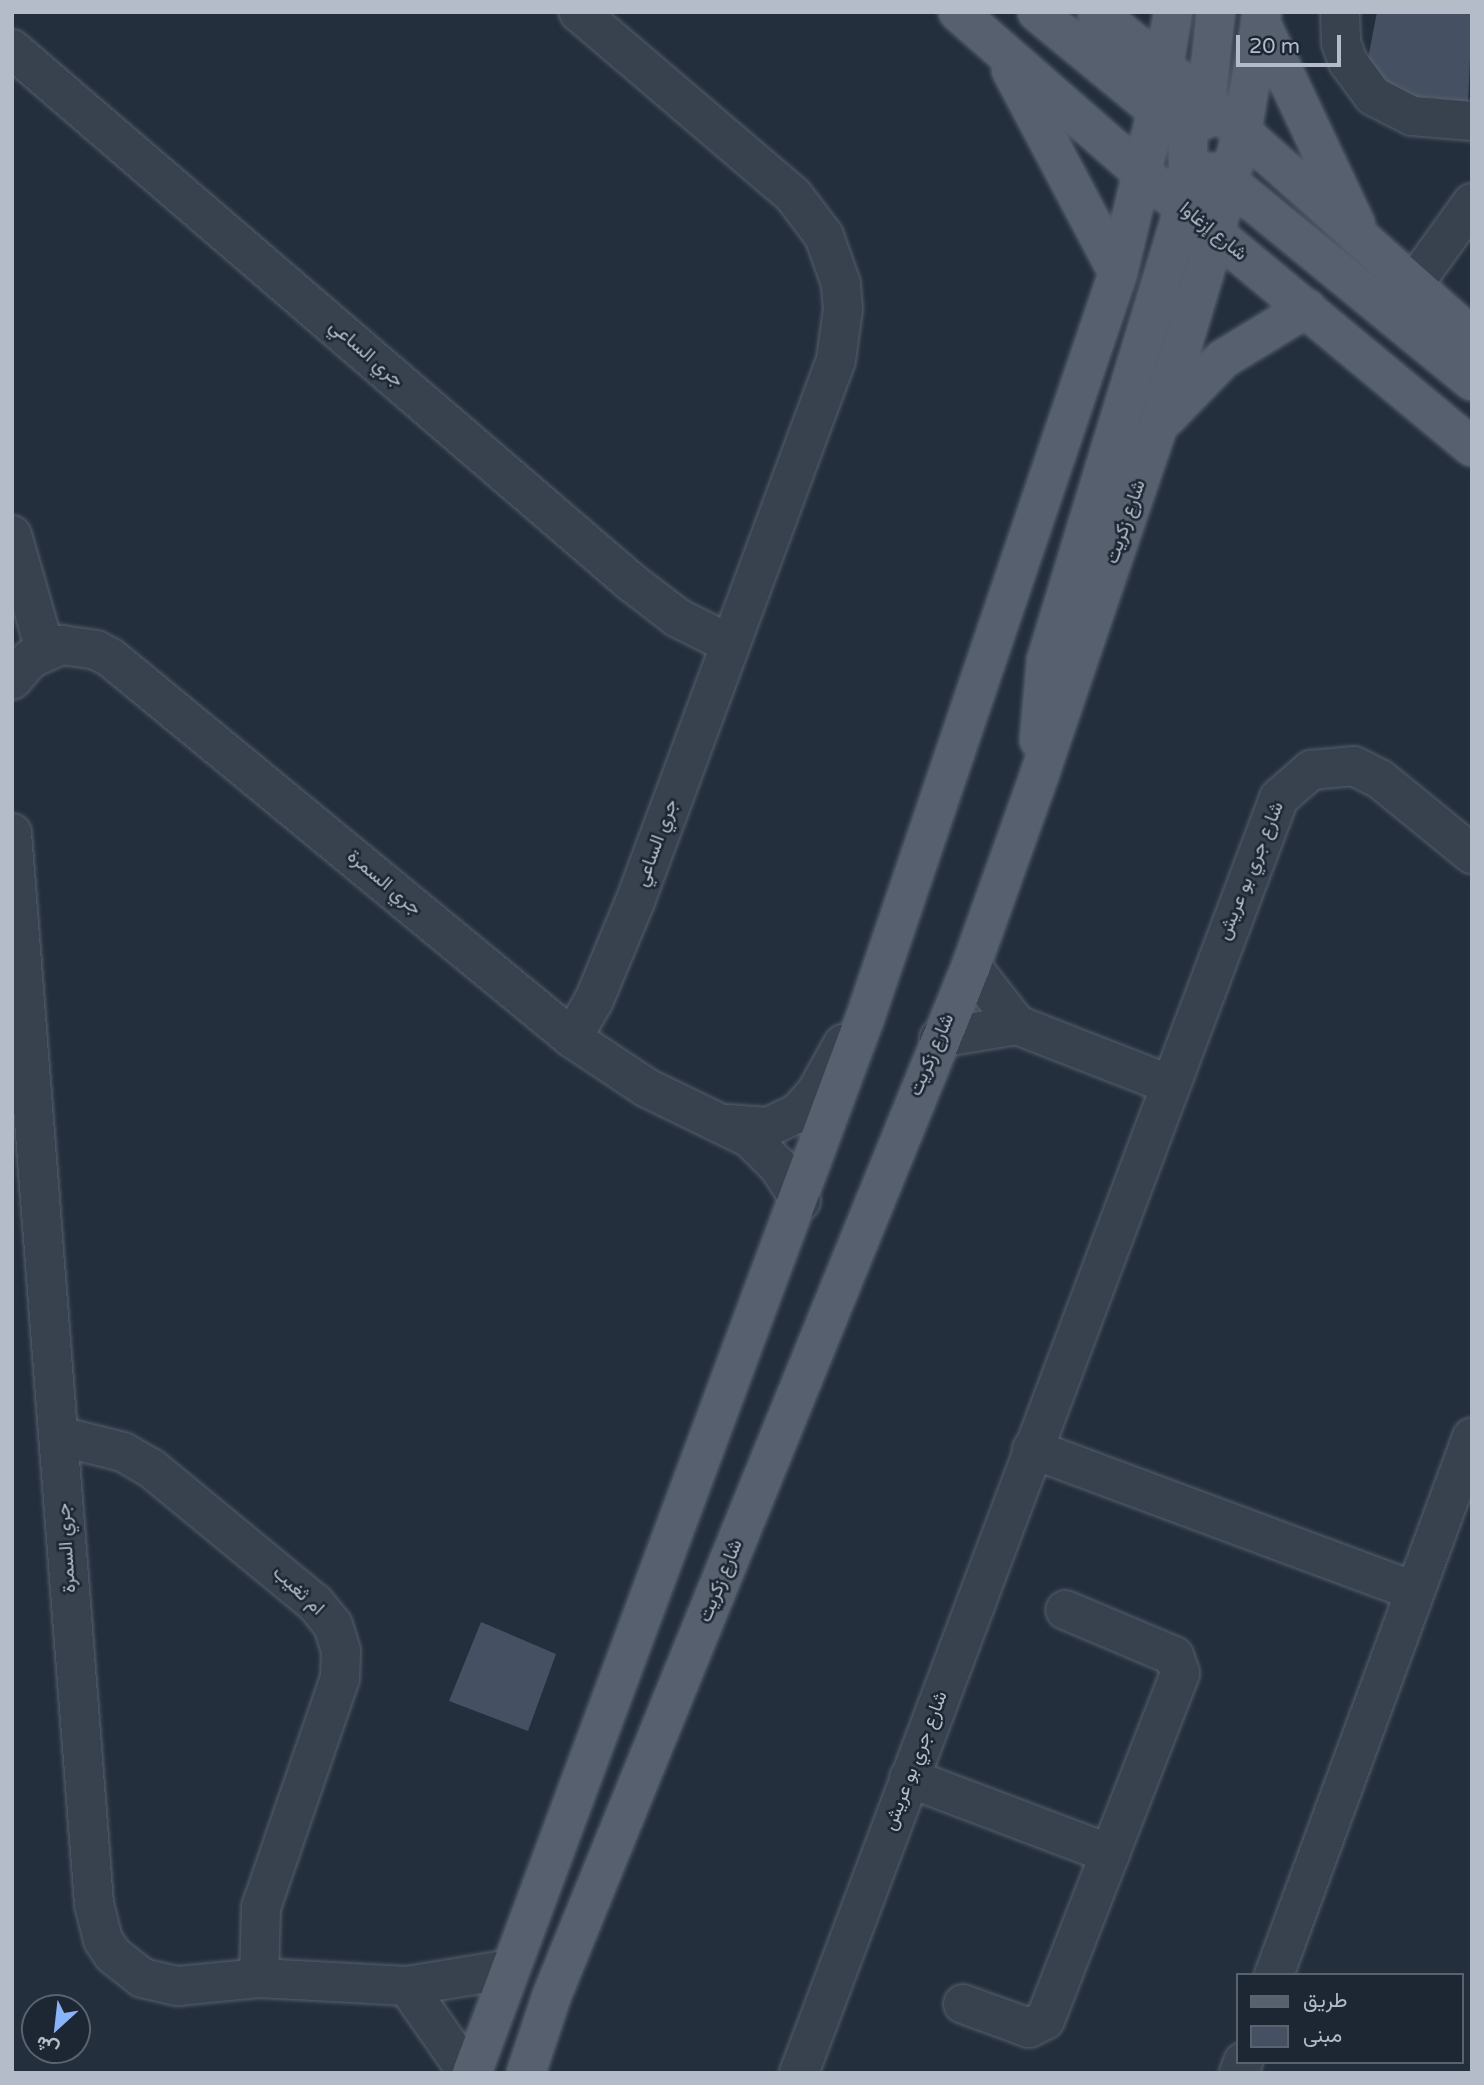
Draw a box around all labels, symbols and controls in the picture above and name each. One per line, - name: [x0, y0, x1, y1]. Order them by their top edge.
- scale bar: [1239, 21, 1344, 65]
- text: 20 m: [1249, 34, 1300, 59]
- street label: شارع إزغاوا: [1175, 198, 1251, 266]
- street label: جري الساعي: [324, 315, 408, 393]
- street label: شارع زكريت: [1101, 477, 1151, 567]
- street label: جري الساعي: [631, 796, 683, 890]
- street label: شارع جري بو عريش: [1213, 798, 1289, 944]
- street label: جري السمرة: [342, 845, 426, 921]
- street label: شارع زكريت: [904, 1010, 960, 1100]
- street label: جري السمرة: [52, 1502, 82, 1594]
- street label: شارع زكريت: [694, 1536, 748, 1626]
- street label: ام ثغيب: [268, 1562, 328, 1620]
- street label: شارع جري بو عريش: [879, 1688, 953, 1834]
- legend: [1236, 1973, 1463, 2064]
- text: طريق: [1303, 1988, 1348, 2013]
- north arrow: [21, 1994, 91, 2064]
- text: مبنى: [1303, 2023, 1342, 2048]
- text: ش: [32, 2031, 63, 2061]

